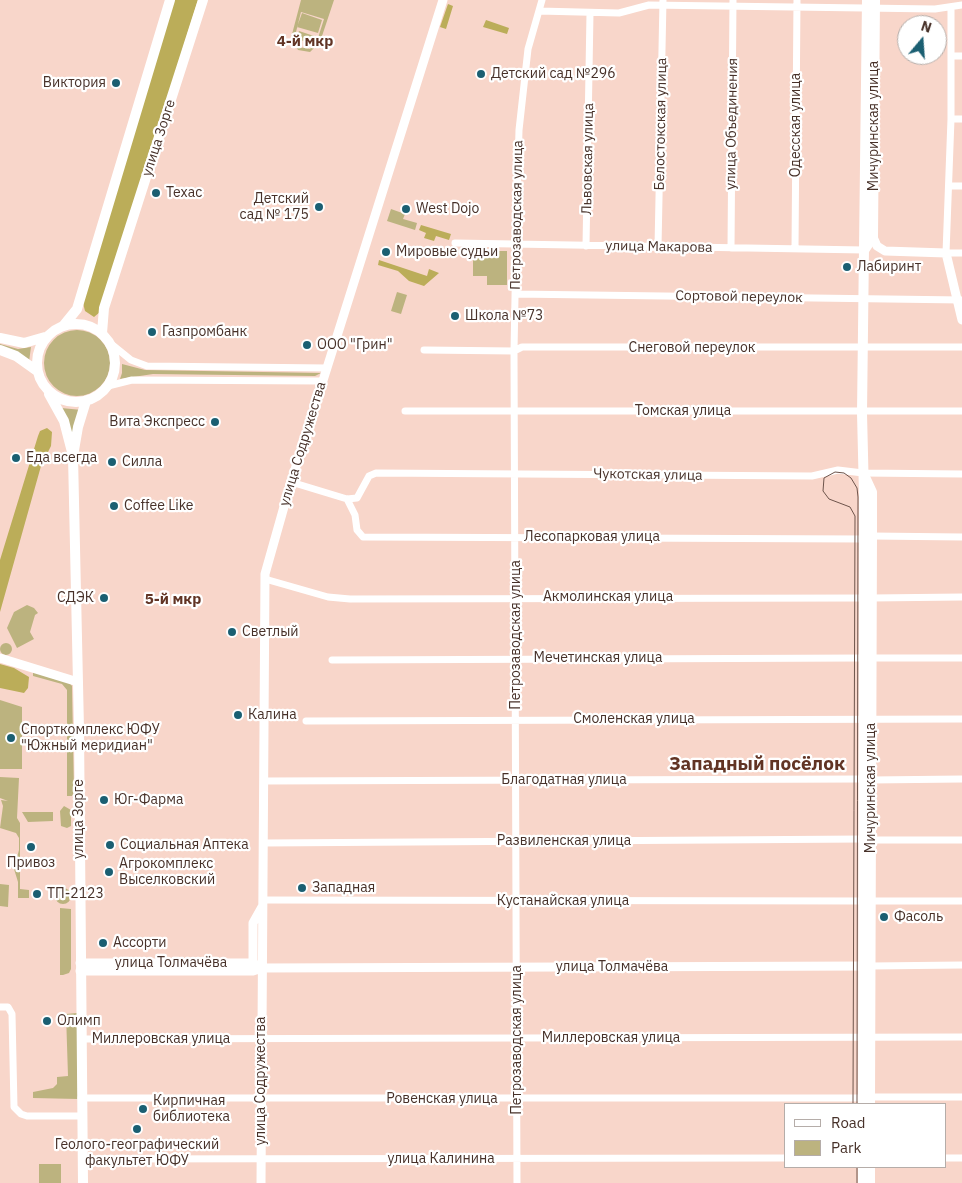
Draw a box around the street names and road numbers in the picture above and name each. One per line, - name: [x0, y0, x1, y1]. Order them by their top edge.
- street label: Белостокская улица: [651, 57, 671, 191]
- street label: улица Объединения: [722, 58, 742, 190]
- street label: Мичуринская улица: [866, 61, 882, 191]
- street label: Одесская улица: [788, 73, 804, 177]
- street label: улица Зорге: [139, 97, 179, 179]
- street label: Львовская улица: [579, 103, 597, 215]
- street label: Петрозаводская улица: [507, 140, 527, 290]
- street label: улица Макарова: [605, 238, 713, 256]
- street label: Сортовой переулок: [675, 287, 803, 307]
- street label: Снеговой переулок: [628, 340, 756, 356]
- street label: улица Содружества: [276, 380, 330, 508]
- street label: Томская улица: [635, 403, 731, 419]
- street label: Чукотская улица: [593, 466, 703, 484]
- street label: Лесопарковая улица: [524, 529, 660, 545]
- street label: Петрозаводская улица: [508, 560, 524, 710]
- street label: Акмолинская улица: [543, 589, 673, 605]
- street label: Мечетинская улица: [534, 650, 662, 666]
- street label: Смоленская улица: [573, 711, 695, 727]
- street label: Мичуринская улица: [863, 723, 879, 853]
- street label: Благодатная улица: [501, 772, 627, 788]
- street label: улица Зорге: [71, 779, 87, 859]
- street label: Развиленская улица: [497, 833, 631, 849]
- street label: Кустанайская улица: [497, 893, 629, 909]
- street label: улица Толмачёва: [115, 955, 227, 971]
- street label: улица Толмачёва: [556, 959, 668, 975]
- street label: Петрозаводская улица: [509, 965, 525, 1115]
- street label: улица Содружества: [253, 1016, 269, 1146]
- street label: Миллеровская улица: [542, 1030, 680, 1046]
- street label: Миллеровская улица: [92, 1031, 230, 1047]
- street label: Ровенская улица: [386, 1091, 498, 1107]
- street label: улица Калинина: [387, 1151, 495, 1167]

